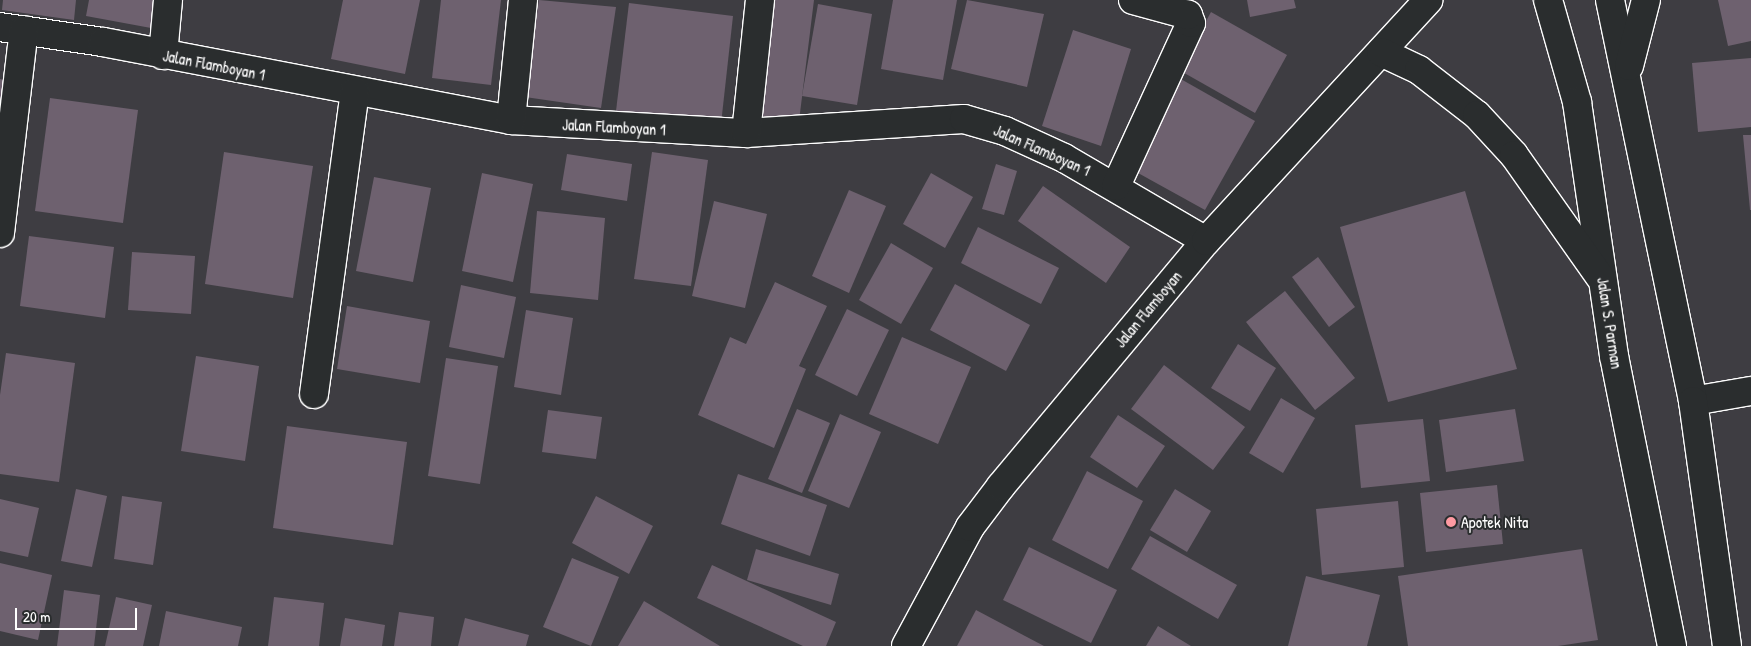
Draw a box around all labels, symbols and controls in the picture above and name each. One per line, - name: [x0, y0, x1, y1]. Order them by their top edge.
- street label: Jalan Flamboyan 1: [161, 46, 267, 84]
- street label: Jalan Flamboyan 1: [562, 115, 666, 139]
- street label: Jalan Flamboyan 1: [991, 120, 1093, 180]
- street label: Jalan Flamboyan: [1110, 267, 1186, 351]
- street label: Jalan S. Parman: [1593, 276, 1627, 370]
- place label: Apotek Nita: [1461, 512, 1528, 532]
- marker: Apotek Nita: [1445, 516, 1457, 528]
- scale bar: [18, 598, 140, 630]
- text: 20 m: [23, 606, 50, 627]

